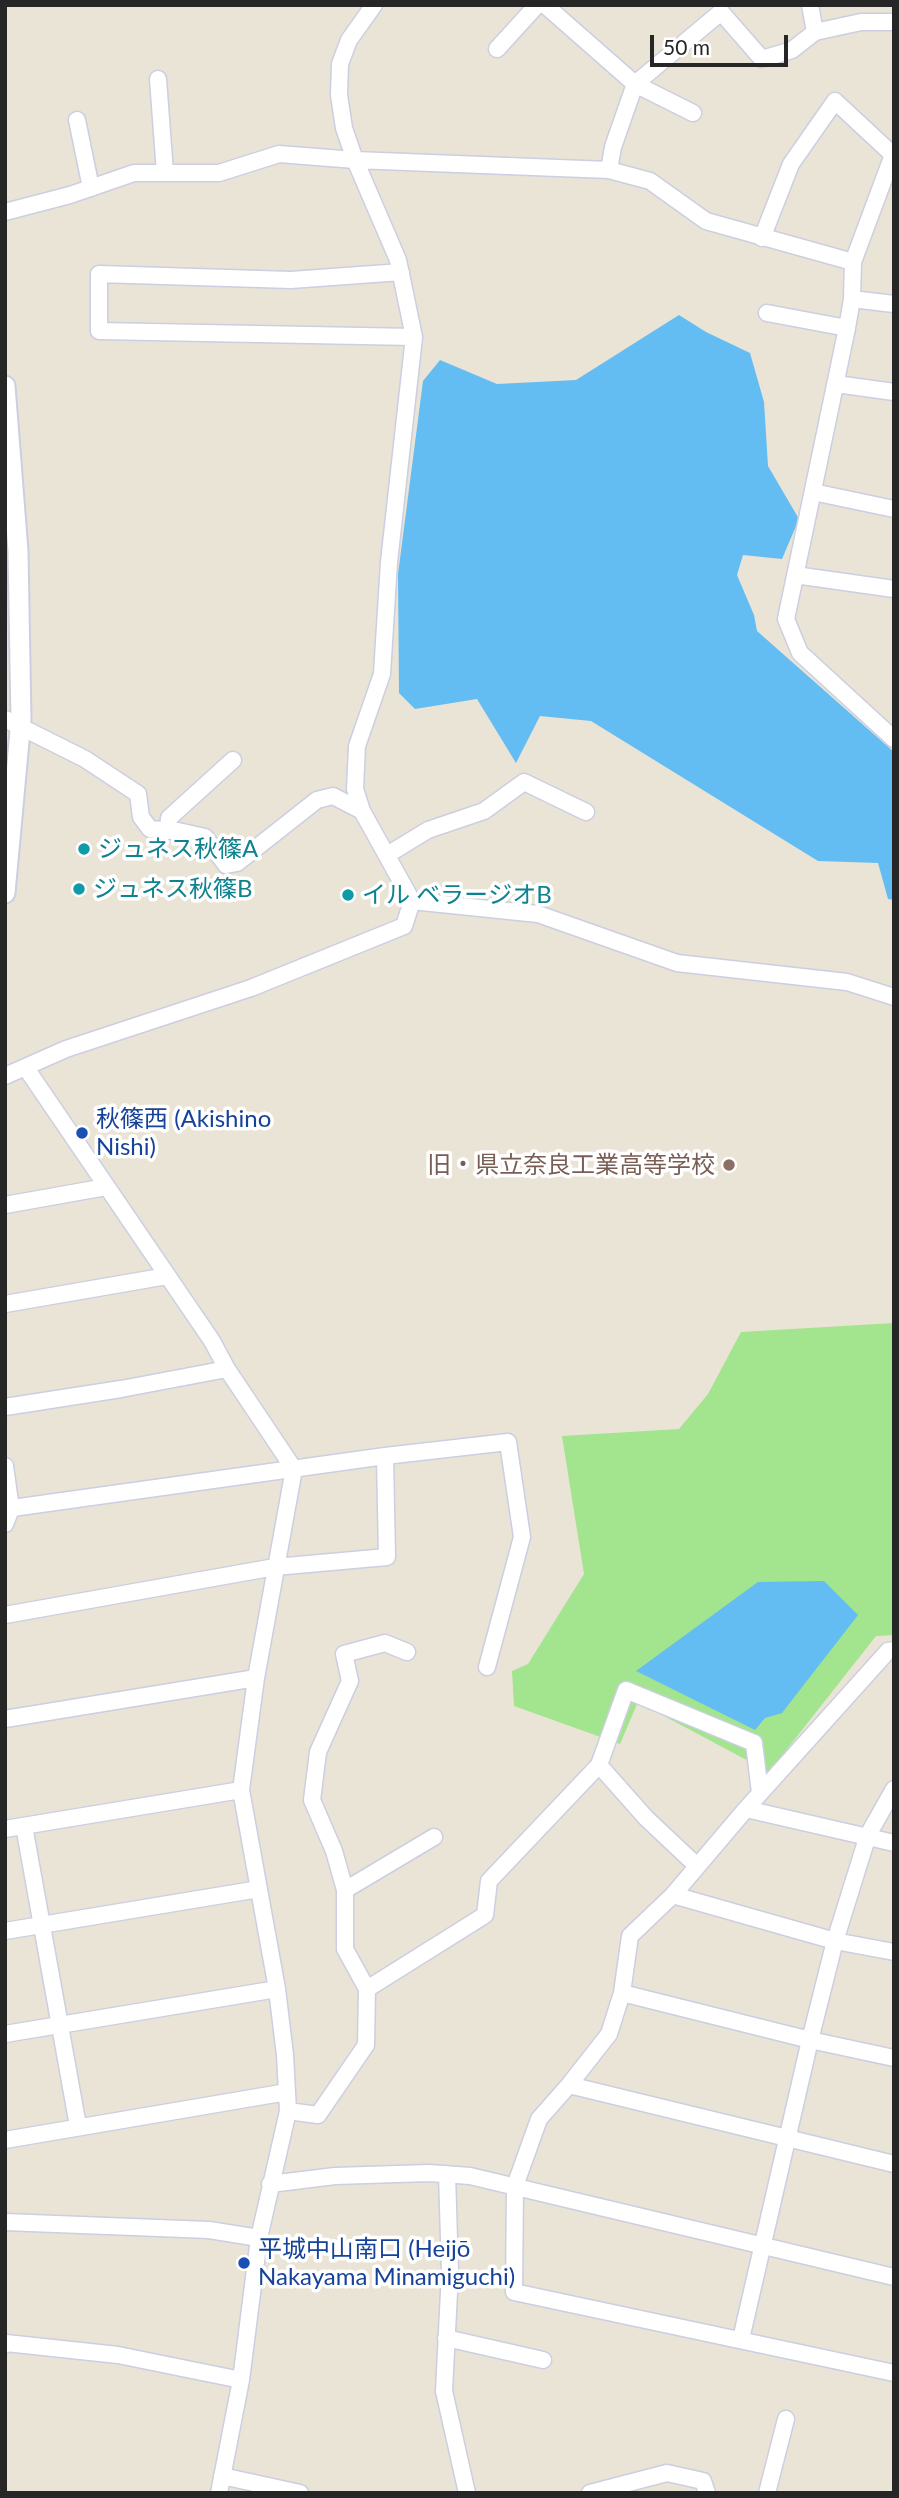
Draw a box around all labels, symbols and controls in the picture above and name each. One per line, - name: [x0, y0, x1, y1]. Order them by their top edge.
- scale bar: [654, 21, 792, 65]
- text: 50 m: [663, 34, 710, 59]
- place label: ジュネス秋篠A: [98, 835, 258, 863]
- marker: ジュネス秋篠A: [76, 841, 92, 857]
- place label: ジュネス秋篠B: [93, 875, 253, 903]
- marker: ジュネス秋篠B: [71, 881, 87, 897]
- place label: イル ベラージオB: [362, 881, 552, 909]
- marker: イル ベラージオB: [340, 887, 356, 903]
- place label: 秋篠西 (Akishino Nishi): [96, 1105, 271, 1161]
- marker: 秋篠西 (Akishino Nishi): [74, 1125, 90, 1141]
- place label: 旧・県立奈良工業高等学校: [427, 1151, 715, 1179]
- marker: 旧・県立奈良工業高等学校: [721, 1157, 737, 1173]
- place label: 平城中山南口 (Heijō Nakayama Minamiguchi): [258, 2235, 515, 2291]
- marker: 平城中山南口 (Heijō Nakayama Minamiguchi): [236, 2255, 252, 2271]

